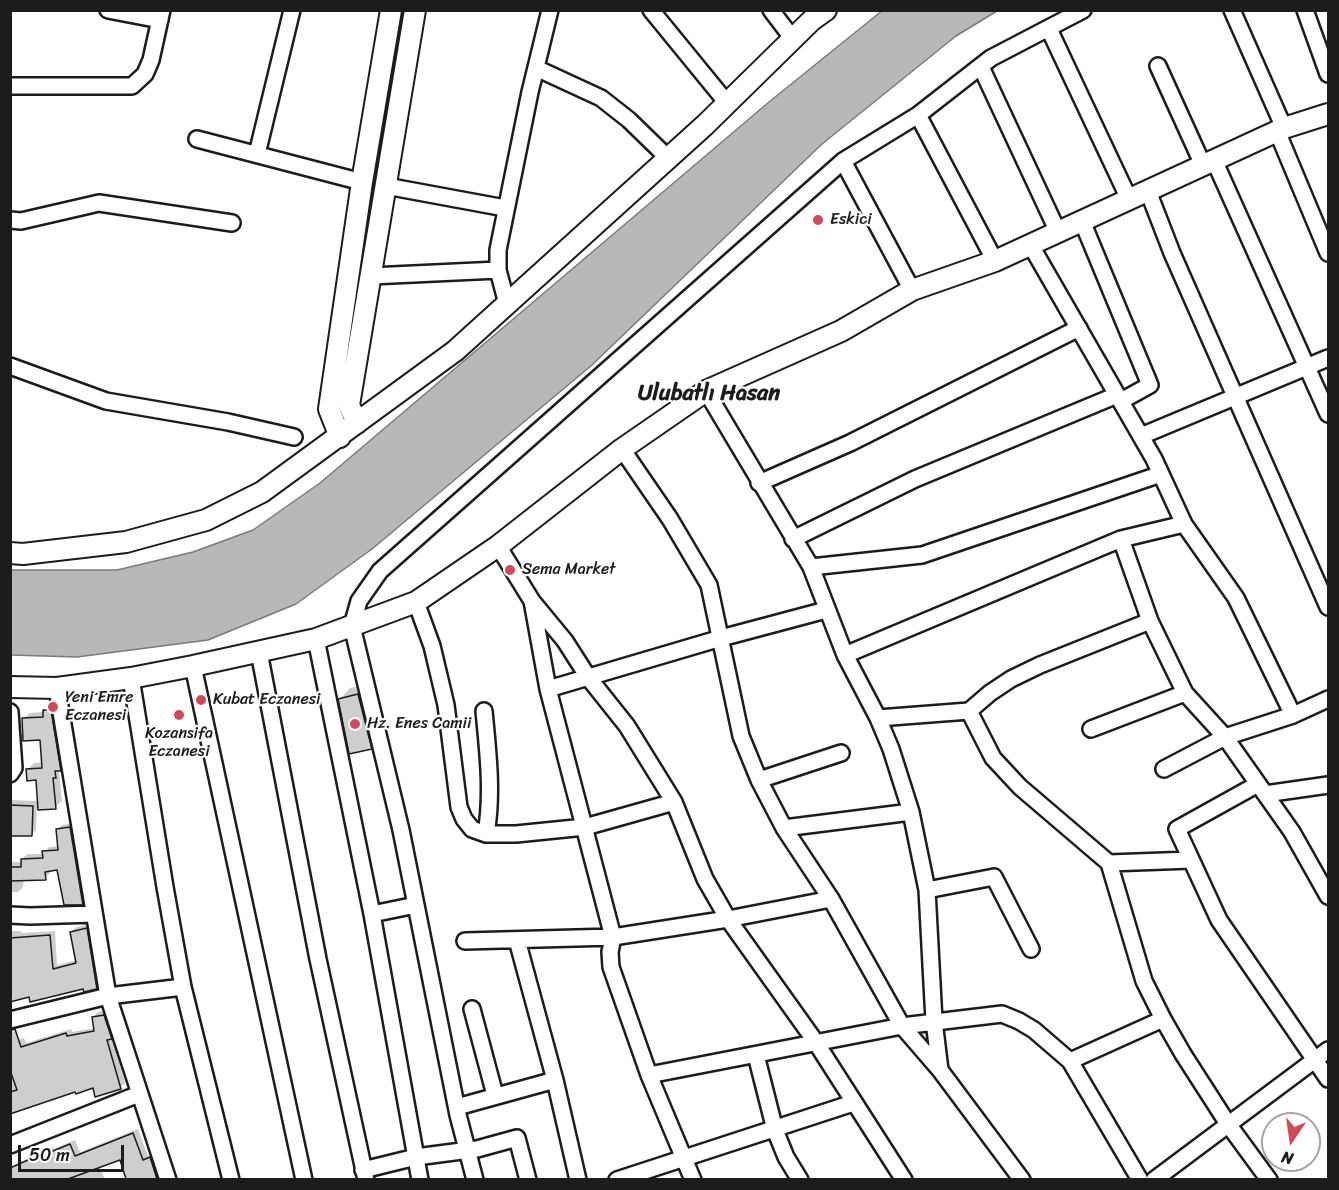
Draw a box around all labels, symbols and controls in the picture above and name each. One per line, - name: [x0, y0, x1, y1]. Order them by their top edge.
- place label: Eskici: [830, 210, 872, 230]
- marker: Eskici: [811, 213, 825, 227]
- district label: Ulubatlı Hasan: [638, 381, 780, 407]
- place label: Sema Market: [522, 560, 616, 580]
- marker: Sema Market: [503, 563, 517, 577]
- place label: Yeni Emre Eczanesi: [65, 688, 133, 726]
- place label: Kubat Eczanesi: [213, 690, 320, 710]
- marker: Kubat Eczanesi: [194, 693, 208, 707]
- marker: Yeni Emre Eczanesi: [46, 700, 60, 714]
- marker: Kozansifa Eczanesi: [172, 708, 186, 722]
- place label: Hz. Enes Camii: [367, 714, 471, 734]
- marker: Hz. Enes Camii: [348, 717, 362, 731]
- place label: Kozansifa Eczanesi: [145, 724, 213, 762]
- north arrow: [1261, 1112, 1321, 1172]
- scale bar: [21, 1133, 128, 1171]
- text: 50 m: [29, 1139, 70, 1171]
- text: N: [1279, 1143, 1296, 1173]

